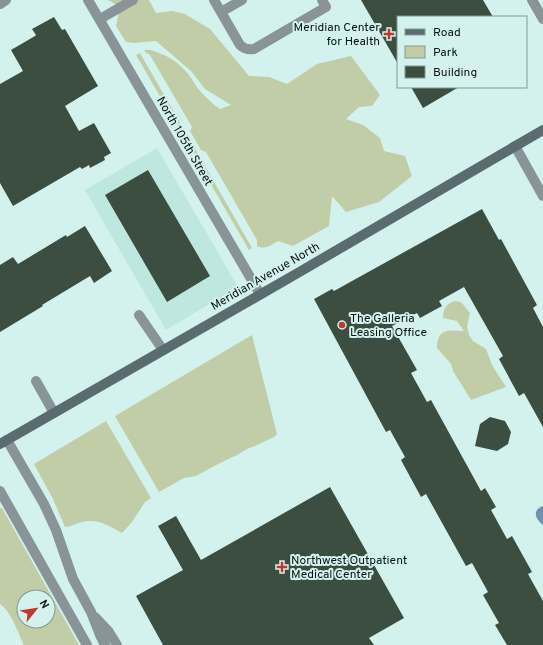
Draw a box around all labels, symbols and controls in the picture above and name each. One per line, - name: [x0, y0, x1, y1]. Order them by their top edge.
- legend: [397, 16, 527, 88]
- place label: Meridian Center for Health: [294, 20, 380, 50]
- text: Road: [433, 25, 461, 41]
- marker: Meridian Center for Health: [383, 28, 395, 40]
- text: Park: [433, 45, 458, 61]
- text: Building: [433, 65, 477, 81]
- street label: North 105th Street: [152, 94, 216, 189]
- street label: Meridian Avenue North: [208, 239, 323, 315]
- place label: The Galleria Leasing Office: [350, 311, 427, 341]
- marker: The Galleria Leasing Office: [337, 320, 347, 330]
- place label: Northwest Outpatient Medical Center: [291, 553, 407, 583]
- marker: Northwest Outpatient Medical Center: [276, 561, 288, 573]
- north arrow: [16, 589, 56, 629]
- text: N: [36, 598, 52, 611]

